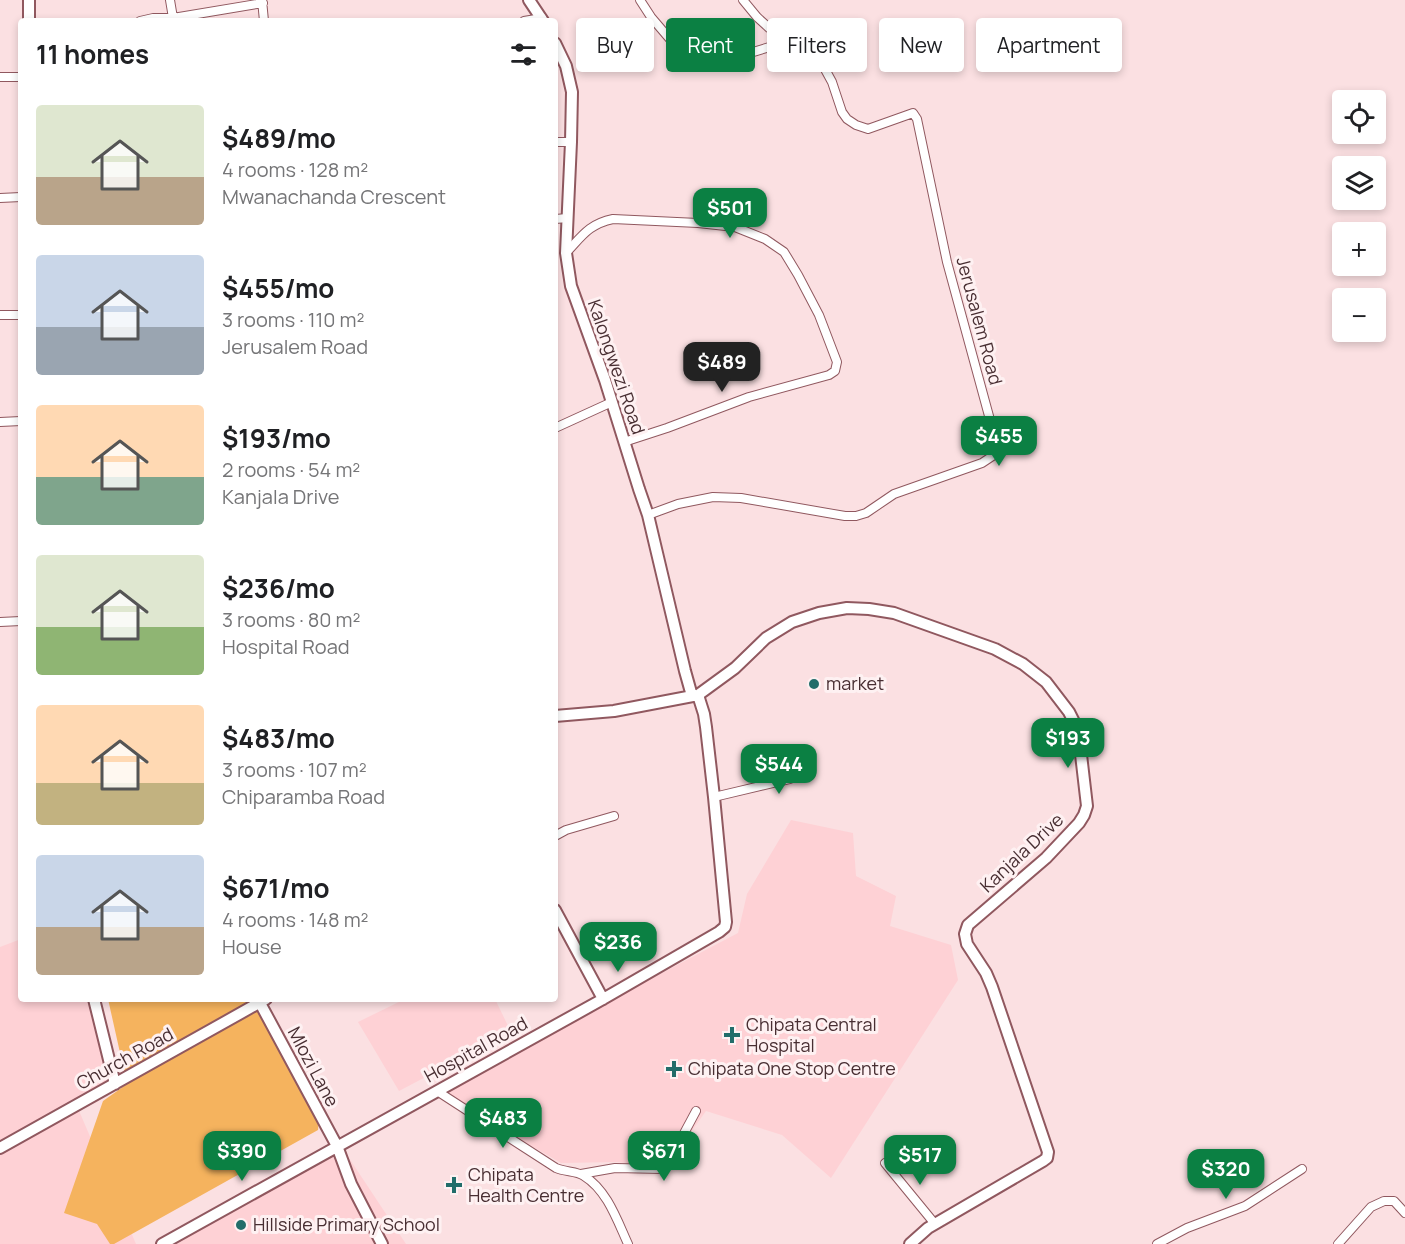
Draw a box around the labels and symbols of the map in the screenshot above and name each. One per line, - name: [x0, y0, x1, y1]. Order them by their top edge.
- pin: $501: [694, 188, 766, 239]
- street label: Jerusalem Road: [951, 254, 1009, 387]
- street label: Kalongwezi Road: [583, 296, 651, 437]
- pin: $489: [686, 342, 758, 393]
- pin: $455: [963, 416, 1035, 467]
- place label: market: [826, 671, 884, 695]
- marker: market: [807, 677, 821, 691]
- pin: $193: [1032, 718, 1104, 769]
- pin: $544: [743, 744, 815, 795]
- street label: Kanjala Drive: [974, 807, 1068, 897]
- pin: $236: [582, 922, 654, 973]
- street label: Hospital Road: [419, 1011, 532, 1087]
- place label: Chipata Central Hospital: [746, 1012, 877, 1057]
- street label: Church Road: [72, 1022, 177, 1095]
- street label: Mlozi Lane: [283, 1022, 345, 1111]
- marker: Chipata Central Hospital: [723, 1026, 741, 1044]
- place label: Chipata One Stop Centre: [688, 1056, 896, 1080]
- marker: Chipata One Stop Centre: [665, 1060, 683, 1078]
- pin: $483: [467, 1098, 539, 1149]
- pin: $390: [206, 1131, 278, 1182]
- pin: $671: [628, 1131, 700, 1182]
- pin: $517: [884, 1135, 956, 1186]
- pin: $320: [1190, 1149, 1262, 1200]
- place label: Chipata Health Centre: [468, 1162, 584, 1207]
- marker: Chipata Health Centre: [445, 1176, 463, 1194]
- place label: Hillside Primary School: [253, 1212, 440, 1236]
- marker: Hillside Primary School: [234, 1218, 248, 1232]

